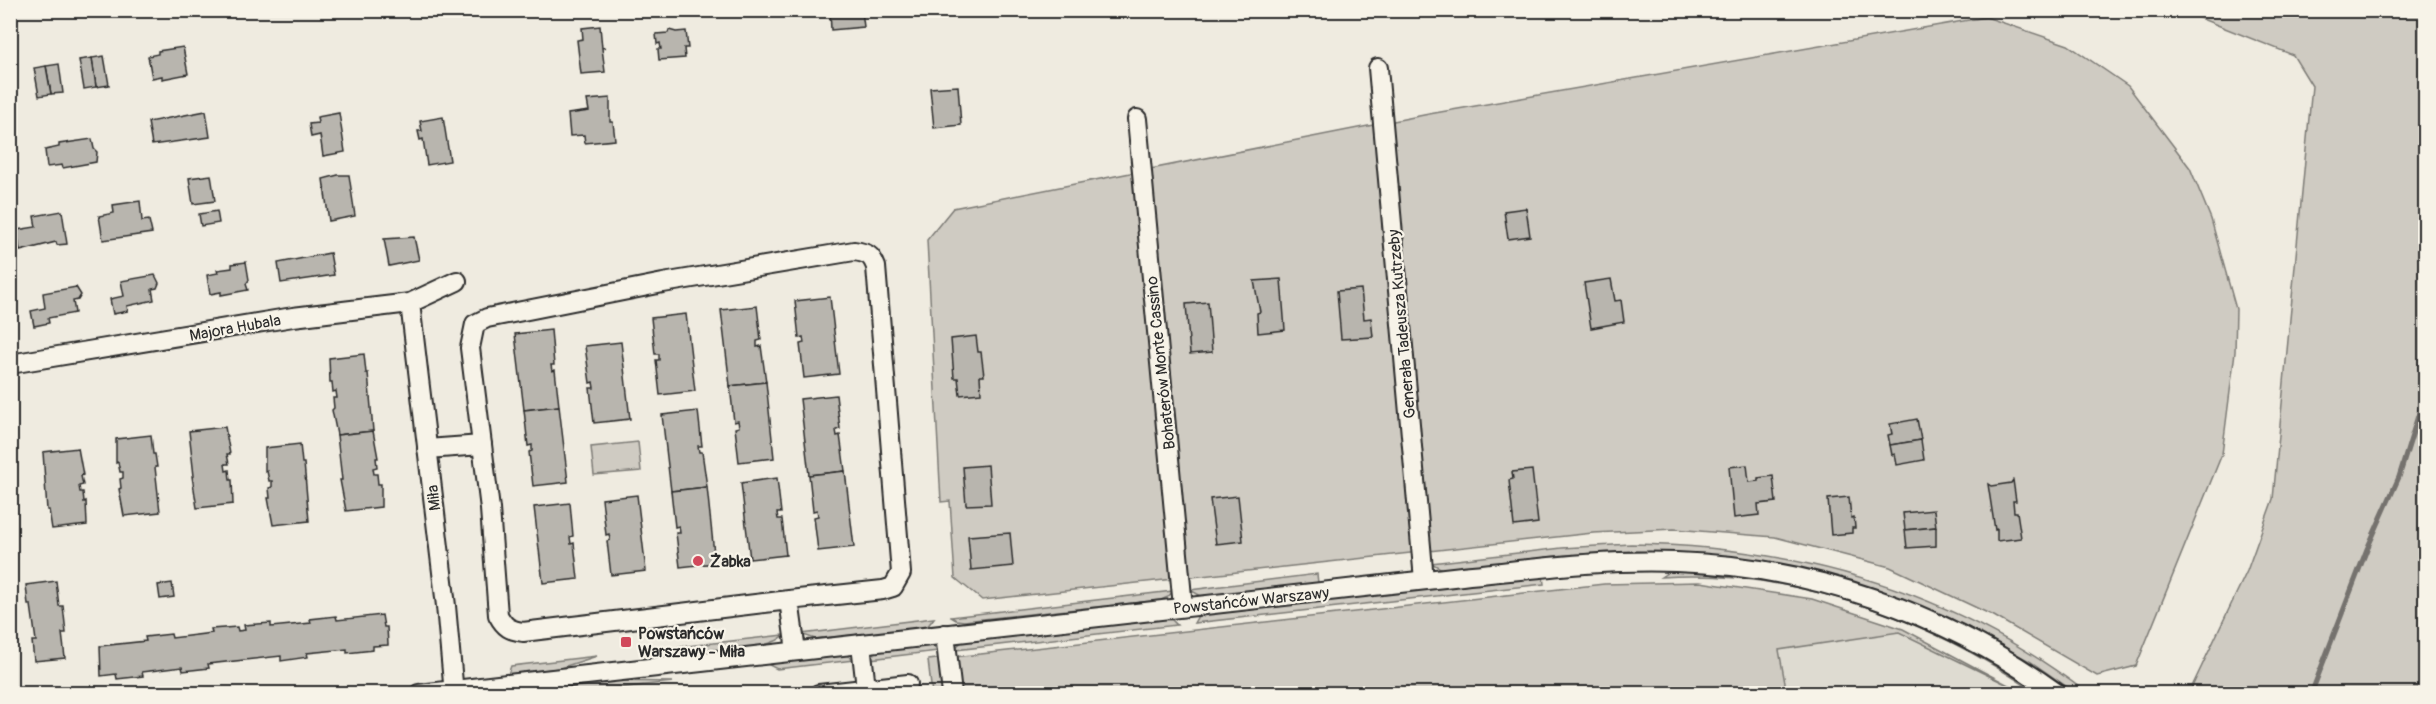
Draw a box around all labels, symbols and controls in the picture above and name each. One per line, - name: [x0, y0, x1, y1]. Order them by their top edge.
- street label: Generała Tadeusza Kutrzeby: [1384, 228, 1420, 419]
- street label: Bohaterów Monte Cassino: [1142, 275, 1180, 451]
- street label: Majora Hubala: [188, 310, 282, 346]
- street label: Miła: [422, 484, 445, 512]
- place label: Żabka: [710, 552, 751, 572]
- marker: Żabka: [691, 554, 705, 568]
- street label: Powstańców Warszawy: [1172, 583, 1330, 619]
- place label: Powstańców Warszawy - Miła: [638, 624, 745, 662]
- marker: Powstańców Warszawy - Miła: [619, 635, 633, 649]

